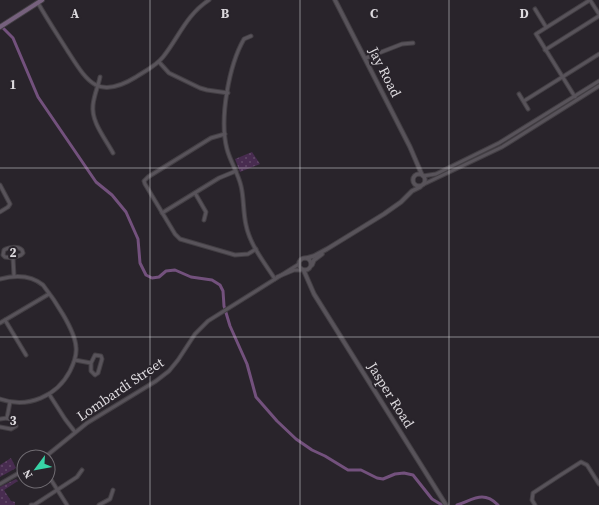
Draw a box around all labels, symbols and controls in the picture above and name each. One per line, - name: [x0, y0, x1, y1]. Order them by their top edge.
- text: A: [71, 5, 80, 22]
- text: B: [221, 5, 230, 22]
- text: C: [370, 5, 378, 22]
- text: D: [519, 5, 529, 22]
- street label: Jay Road: [363, 43, 406, 101]
- text: 1: [9, 76, 17, 93]
- text: 2: [9, 244, 17, 261]
- street label: Lombardi Street: [72, 352, 168, 426]
- street label: Jasper Road: [362, 357, 419, 432]
- text: 3: [9, 412, 17, 429]
- north arrow: [16, 449, 56, 489]
- text: N: [19, 467, 36, 481]

